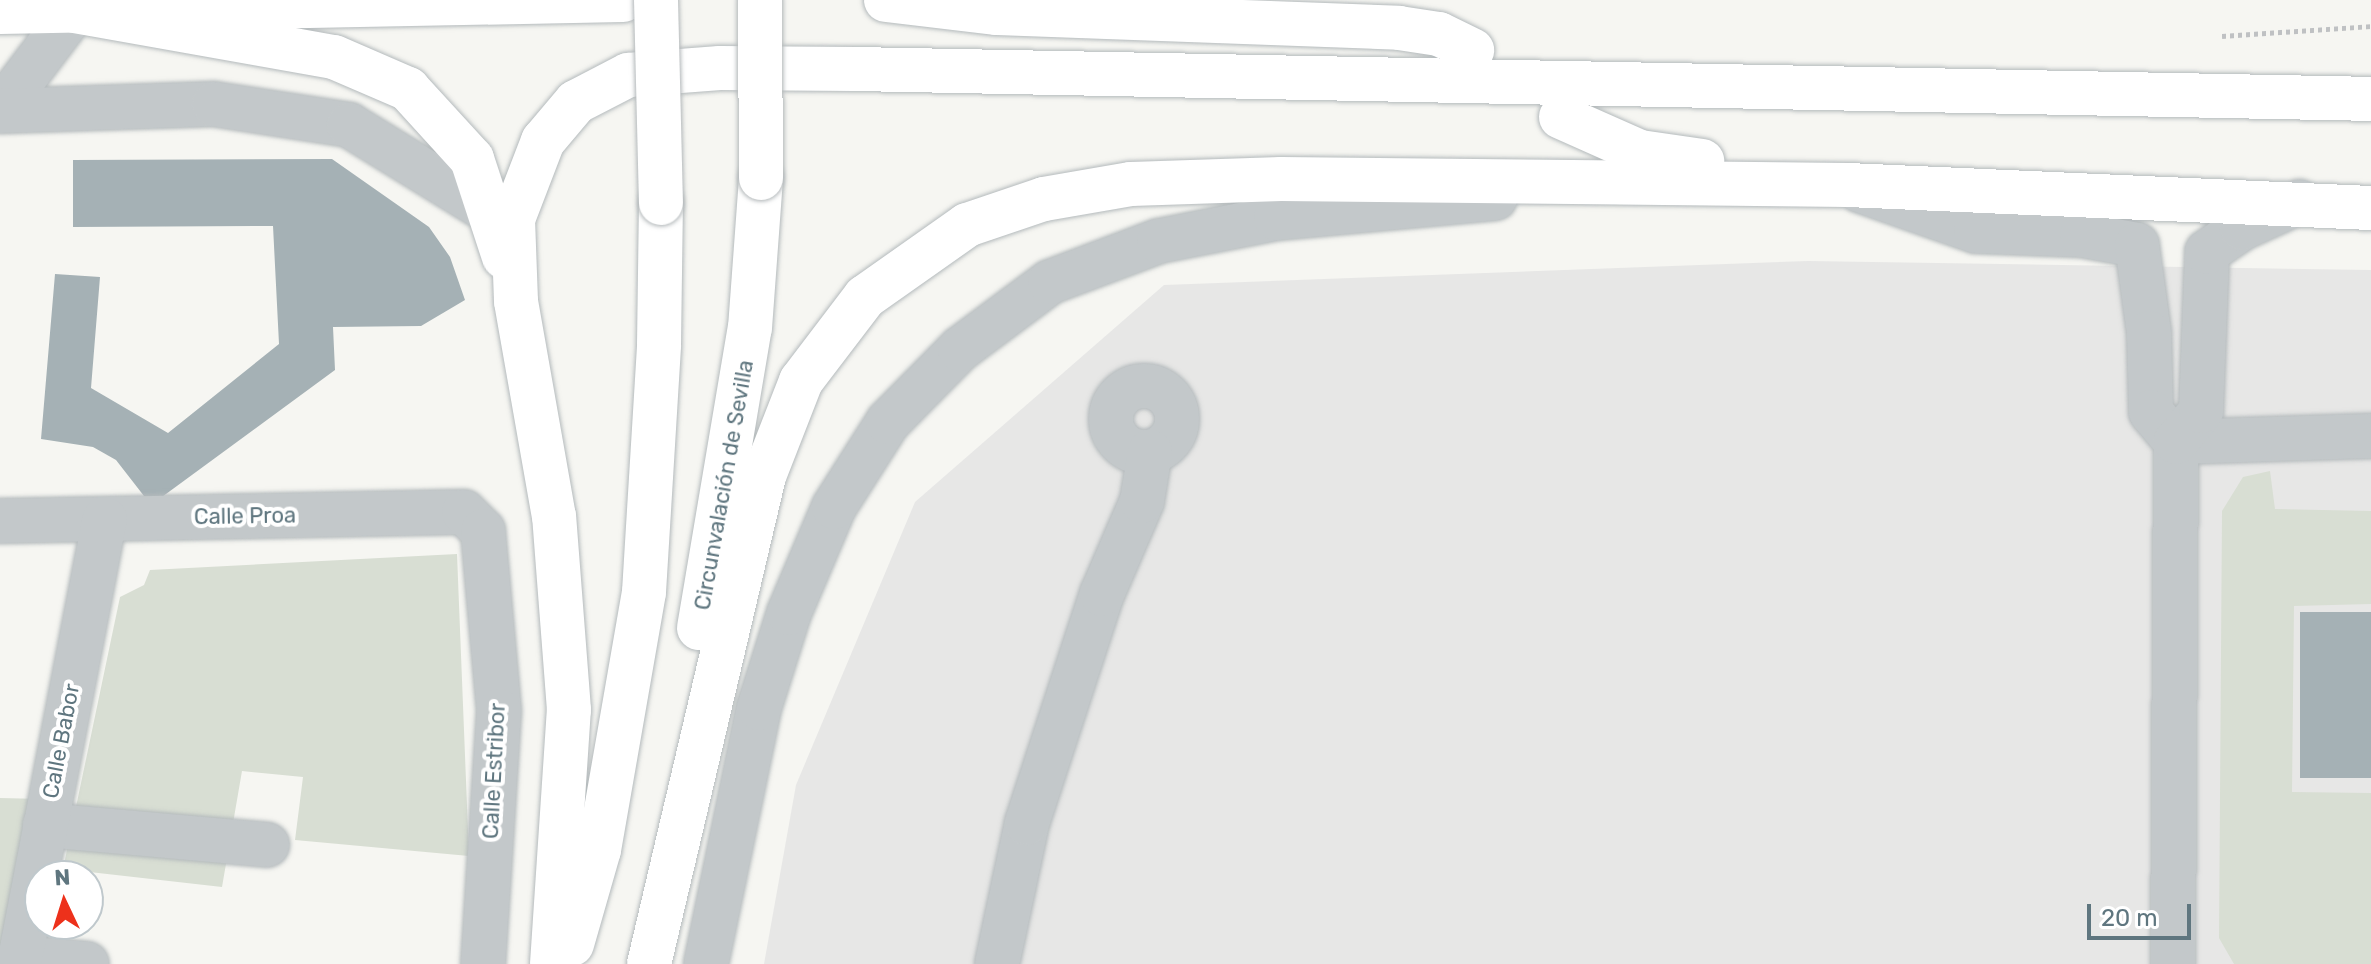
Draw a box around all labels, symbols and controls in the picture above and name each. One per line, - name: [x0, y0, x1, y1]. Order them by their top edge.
- street label: Circunvalación de Sevilla: [689, 358, 759, 612]
- street label: Calle Proa: [194, 502, 296, 530]
- street label: Calle Babor: [37, 681, 85, 801]
- street label: Calle Estribor: [477, 702, 511, 840]
- north arrow: [24, 860, 104, 940]
- text: N: [54, 864, 71, 892]
- scale bar: [2091, 888, 2195, 938]
- text: 20 m: [2101, 904, 2158, 932]

